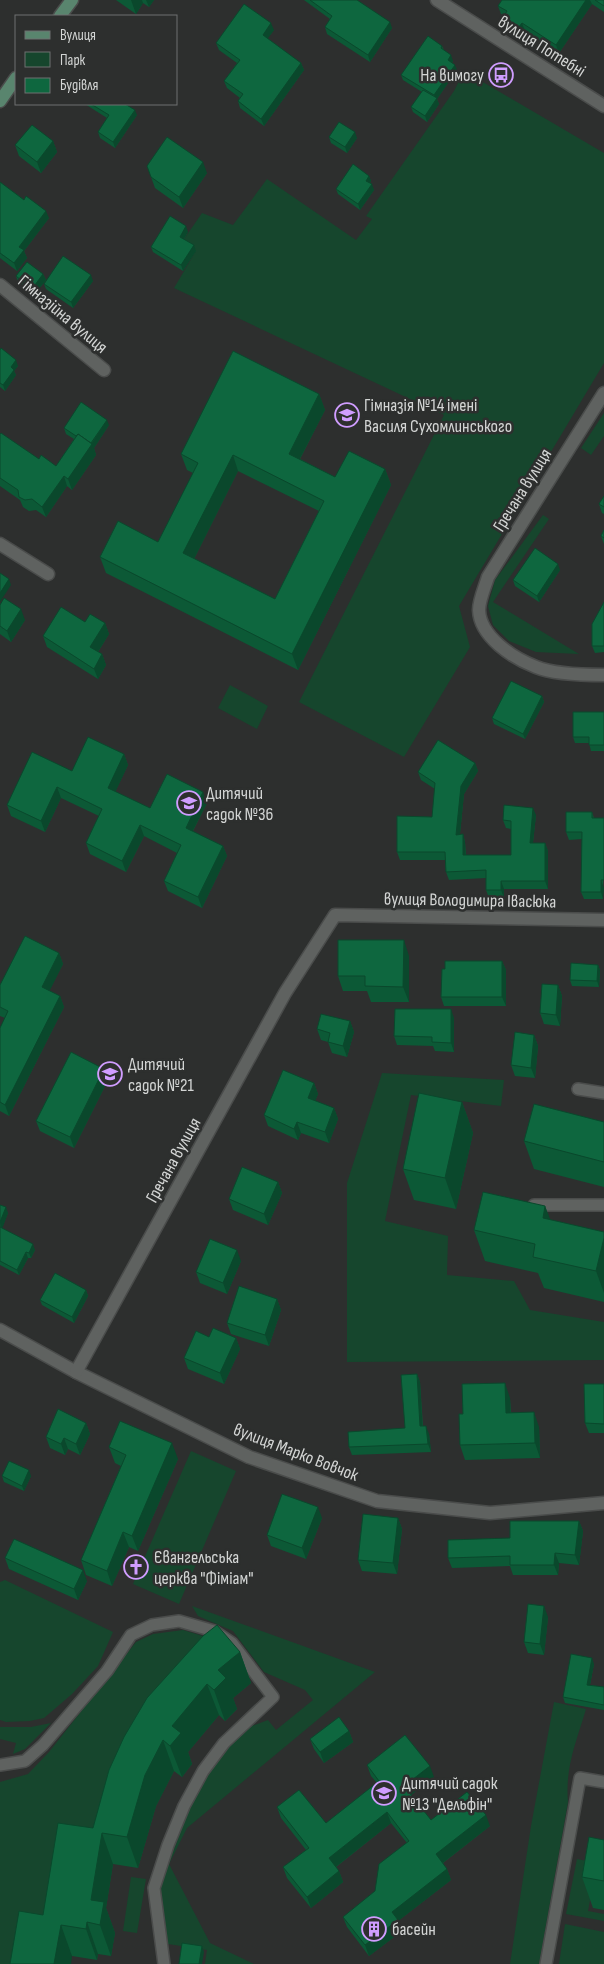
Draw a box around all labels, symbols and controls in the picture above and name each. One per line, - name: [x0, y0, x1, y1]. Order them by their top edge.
- street label: вулиця Потебні: [494, 11, 589, 82]
- legend: [15, 15, 178, 105]
- text: Вулиця: [60, 26, 96, 45]
- text: Парк: [60, 51, 86, 70]
- bus stop icon: На вимогу: [488, 62, 514, 88]
- place label: На вимогу: [420, 65, 484, 86]
- text: Будівля: [60, 76, 99, 95]
- street label: Гімназійна вулиця: [14, 271, 112, 358]
- place label: Гімназія №14 імені Василя Сухомлинського: [364, 395, 512, 437]
- school or university icon: Гімназія №14 імені Василя Сухомлинського: [334, 402, 360, 428]
- street label: Гречана вулиця: [489, 445, 556, 536]
- place label: Дитячий садок №36: [206, 783, 274, 825]
- school or university icon: Дитячий садок №36: [176, 790, 202, 816]
- street label: вулиця Володимира Івасюка: [384, 888, 556, 913]
- place label: Дитячий садок №21: [128, 1054, 194, 1096]
- school or university icon: Дитячий садок №21: [97, 1061, 123, 1087]
- street label: Гречана вулиця: [141, 1114, 205, 1206]
- street label: вулиця Марко Вовчок: [230, 1419, 361, 1486]
- place label: Євангельська церква "Фіміам": [154, 1547, 253, 1589]
- church icon: Євангельська церква "Фіміам": [123, 1554, 149, 1580]
- place label: Дитячий садок №13 "Дельфін": [402, 1773, 498, 1815]
- school or university icon: Дитячий садок №13 "Дельфін": [371, 1780, 397, 1806]
- building icon: басейн: [361, 1916, 387, 1942]
- place label: басейн: [392, 1919, 436, 1940]

